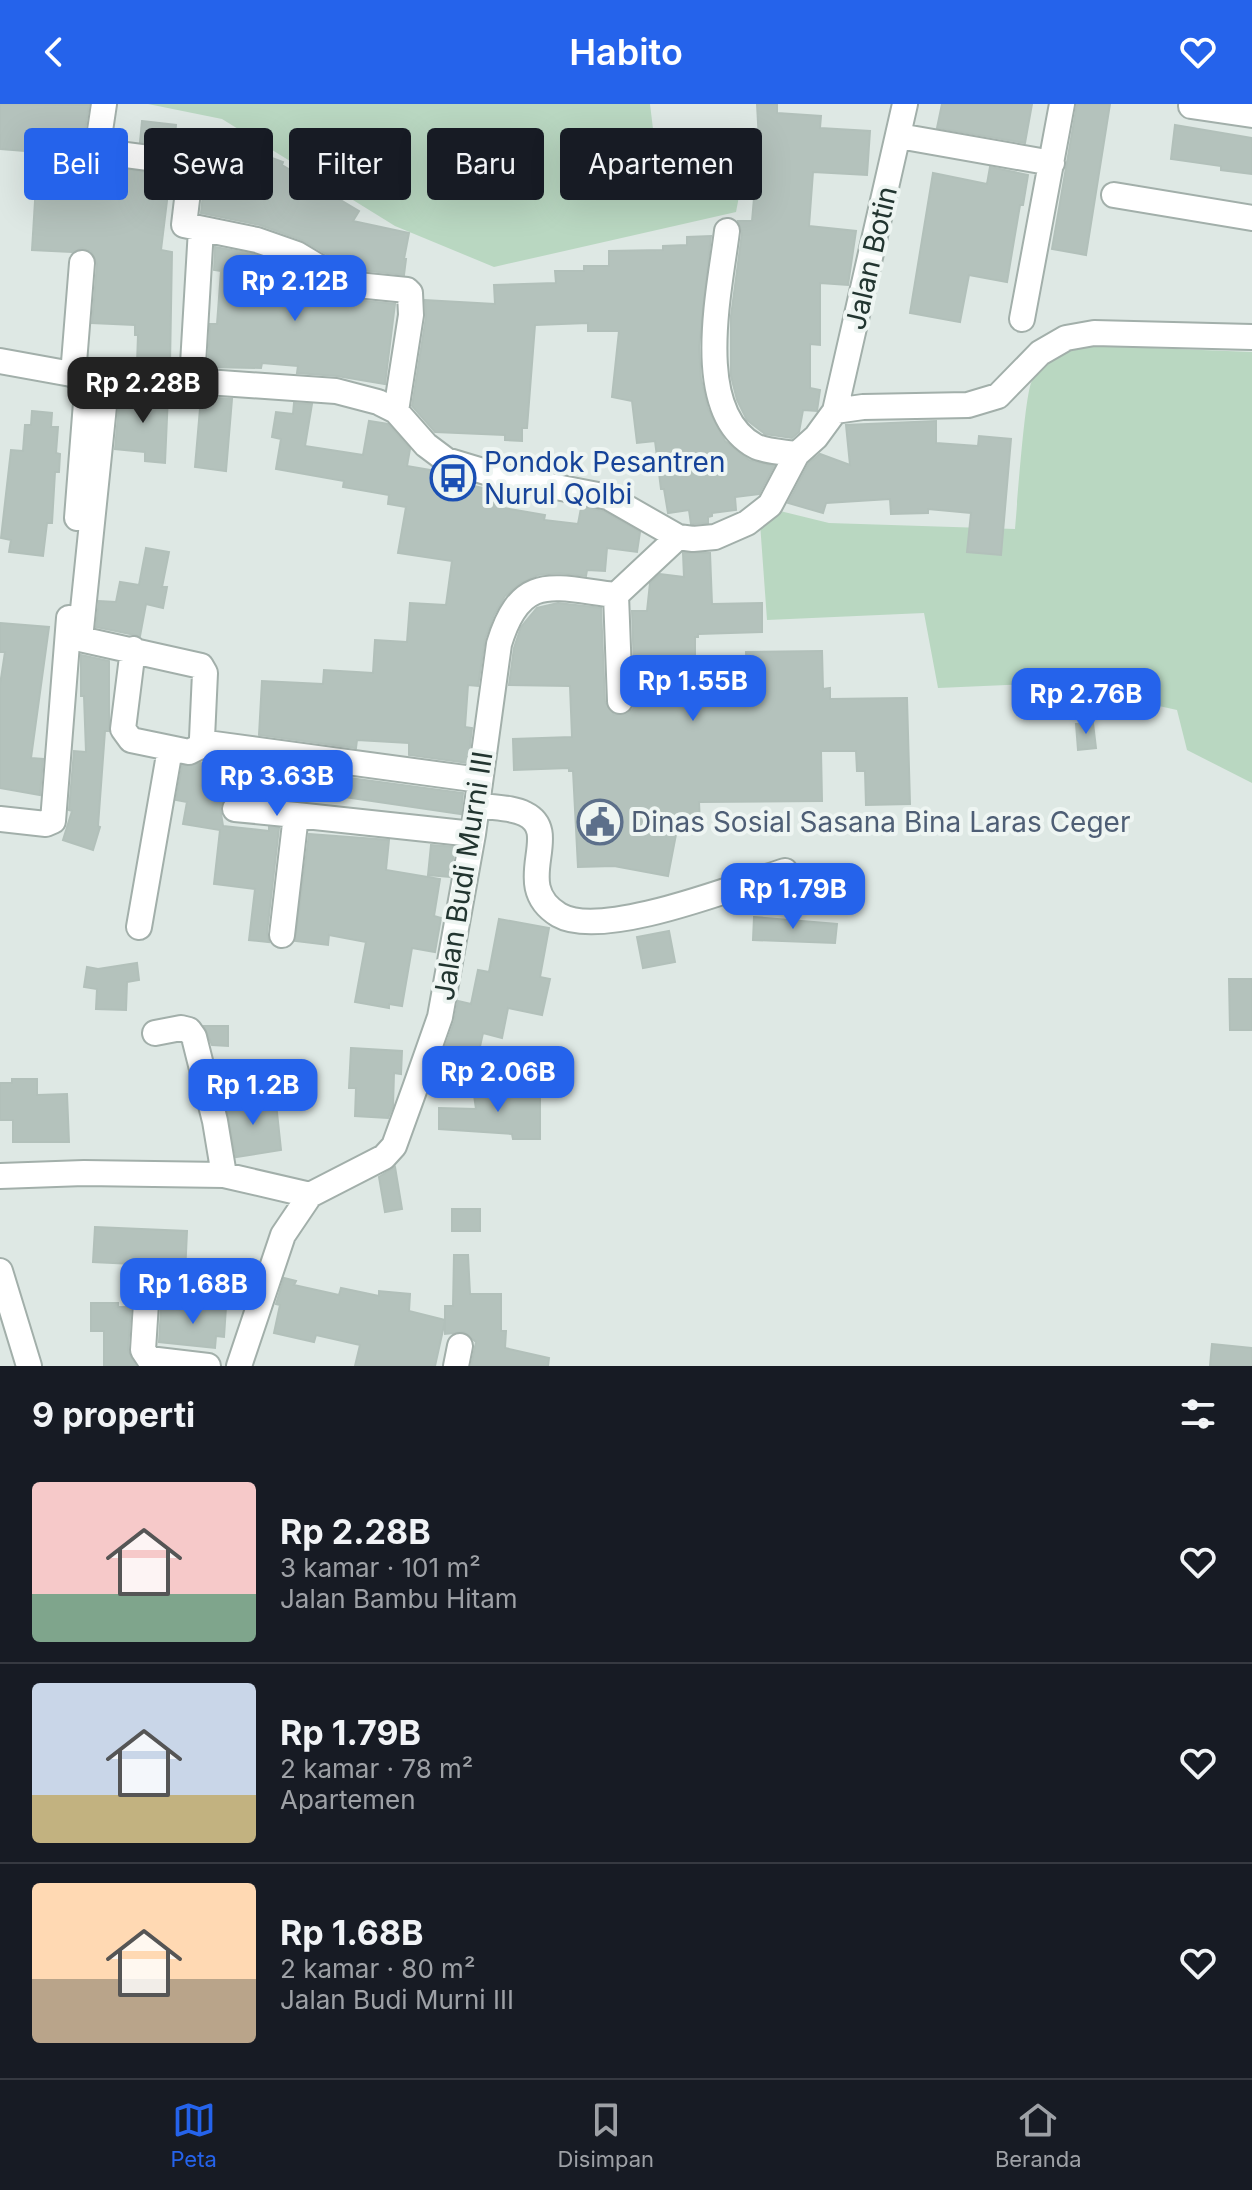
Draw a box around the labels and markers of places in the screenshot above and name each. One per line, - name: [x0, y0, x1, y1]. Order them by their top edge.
- pin: Rp 2.12B: [212, 255, 378, 323]
- pin: Rp 2.28B: [60, 357, 226, 425]
- place label: Pondok Pesantren Nurul Qolbi: [484, 445, 725, 511]
- bus stop icon: Pondok Pesantren Nurul Qolbi: [429, 454, 477, 502]
- pin: Rp 1.55B: [610, 655, 776, 723]
- pin: Rp 2.76B: [1003, 668, 1169, 736]
- pin: Rp 3.63B: [194, 750, 360, 818]
- public building icon: Dinas Sosial Sasana Bina Laras Ceger: [576, 798, 624, 846]
- place label: Dinas Sosial Sasana Bina Laras Ceger: [631, 805, 1130, 839]
- pin: Rp 1.79B: [710, 863, 876, 931]
- pin: Rp 2.06B: [415, 1046, 581, 1114]
- pin: Rp 1.2B: [179, 1059, 327, 1127]
- pin: Rp 1.68B: [110, 1258, 276, 1326]

